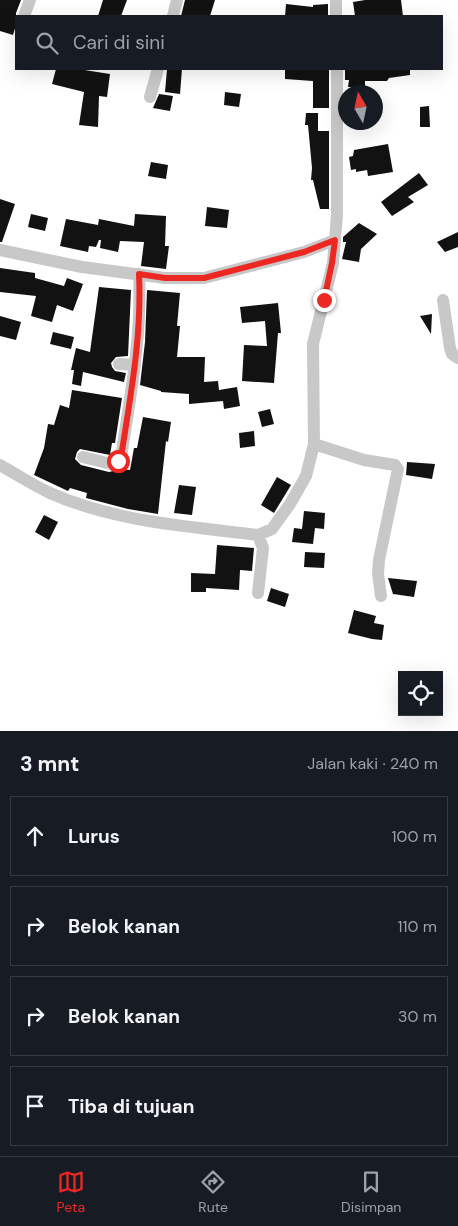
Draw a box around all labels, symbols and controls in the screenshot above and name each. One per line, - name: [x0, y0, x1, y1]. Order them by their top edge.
- search box: [15, 15, 443, 70]
- icon: search: [33, 29, 61, 57]
- text: Cari di sini: [73, 30, 165, 55]
- north arrow: [338, 85, 383, 130]
- route end: [313, 289, 336, 312]
- route start: [107, 450, 130, 473]
- map controls: [398, 671, 443, 716]
- button: locate: [398, 671, 443, 716]
- text: 3 mnt: [20, 750, 79, 778]
- text: Jalan kaki · 240 m: [307, 753, 438, 774]
- icon: ahead: [21, 822, 49, 850]
- text: Lurus: [68, 824, 120, 849]
- text: 100 m: [392, 826, 437, 847]
- icon: right: [21, 912, 49, 940]
- text: Belok kanan: [68, 914, 180, 939]
- text: 110 m: [398, 916, 437, 937]
- icon: right: [21, 1002, 49, 1030]
- text: Belok kanan: [68, 1004, 180, 1029]
- text: 30 m: [398, 1006, 437, 1027]
- icon: arrive: [21, 1092, 49, 1120]
- text: Tiba di tujuan: [68, 1094, 194, 1119]
- tab: Peta: [57, 1168, 85, 1216]
- tab: Rute: [198, 1168, 228, 1216]
- tab: Disimpan: [341, 1168, 401, 1216]

